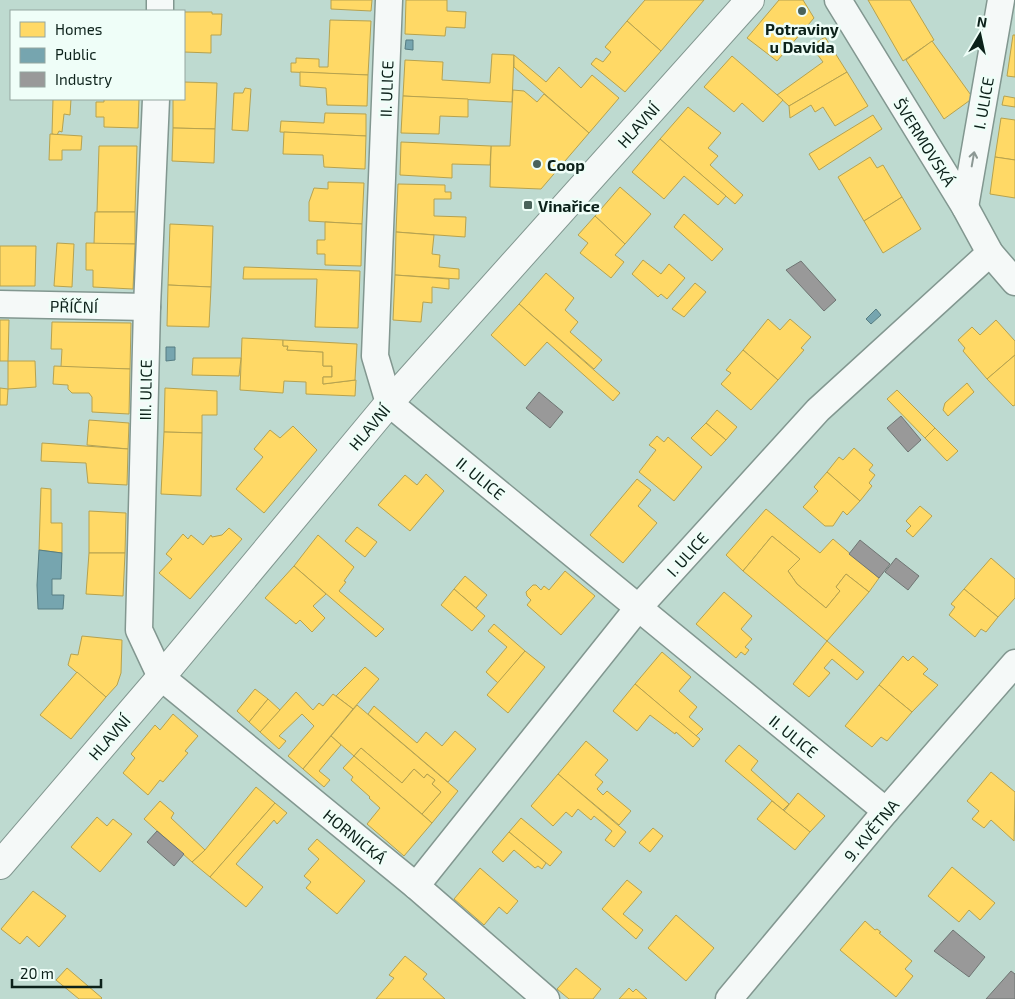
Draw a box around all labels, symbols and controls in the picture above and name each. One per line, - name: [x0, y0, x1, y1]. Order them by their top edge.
- marker: Potraviny u Davida: [796, 5, 808, 17]
- legend: [10, 10, 185, 100]
- north arrow: [955, 10, 1005, 60]
- text: N: [976, 12, 988, 31]
- place label: Potraviny u Davida: [765, 19, 839, 56]
- text: Homes: [55, 20, 102, 38]
- text: Public: [55, 45, 96, 63]
- street label: II. ULICE: [376, 60, 396, 118]
- text: Industry: [55, 70, 112, 88]
- street label: I. ULICE: [969, 75, 997, 131]
- street label: ŠVERMOVSKÁ: [890, 94, 960, 190]
- street label: HLAVNÍ: [613, 98, 664, 151]
- one-way arrow: [969, 151, 979, 167]
- place label: Coop: [547, 155, 585, 174]
- marker: Coop: [531, 158, 543, 170]
- place label: Vinařice: [538, 196, 600, 215]
- marker: Vinařice: [522, 199, 534, 211]
- street label: PŘÍČNÍ: [50, 296, 99, 316]
- street label: III. ULICE: [135, 359, 155, 421]
- street label: HLAVNÍ: [345, 400, 394, 454]
- street label: II. ULICE: [453, 453, 509, 503]
- street label: I. ULICE: [662, 528, 712, 580]
- street label: HLAVNÍ: [84, 710, 134, 763]
- street label: II. ULICE: [766, 711, 822, 761]
- street label: 9. KVĚTNA: [840, 795, 902, 865]
- street label: HORNICKÁ: [320, 805, 390, 867]
- scale bar: [12, 956, 101, 988]
- text: 20 m: [20, 964, 54, 982]

